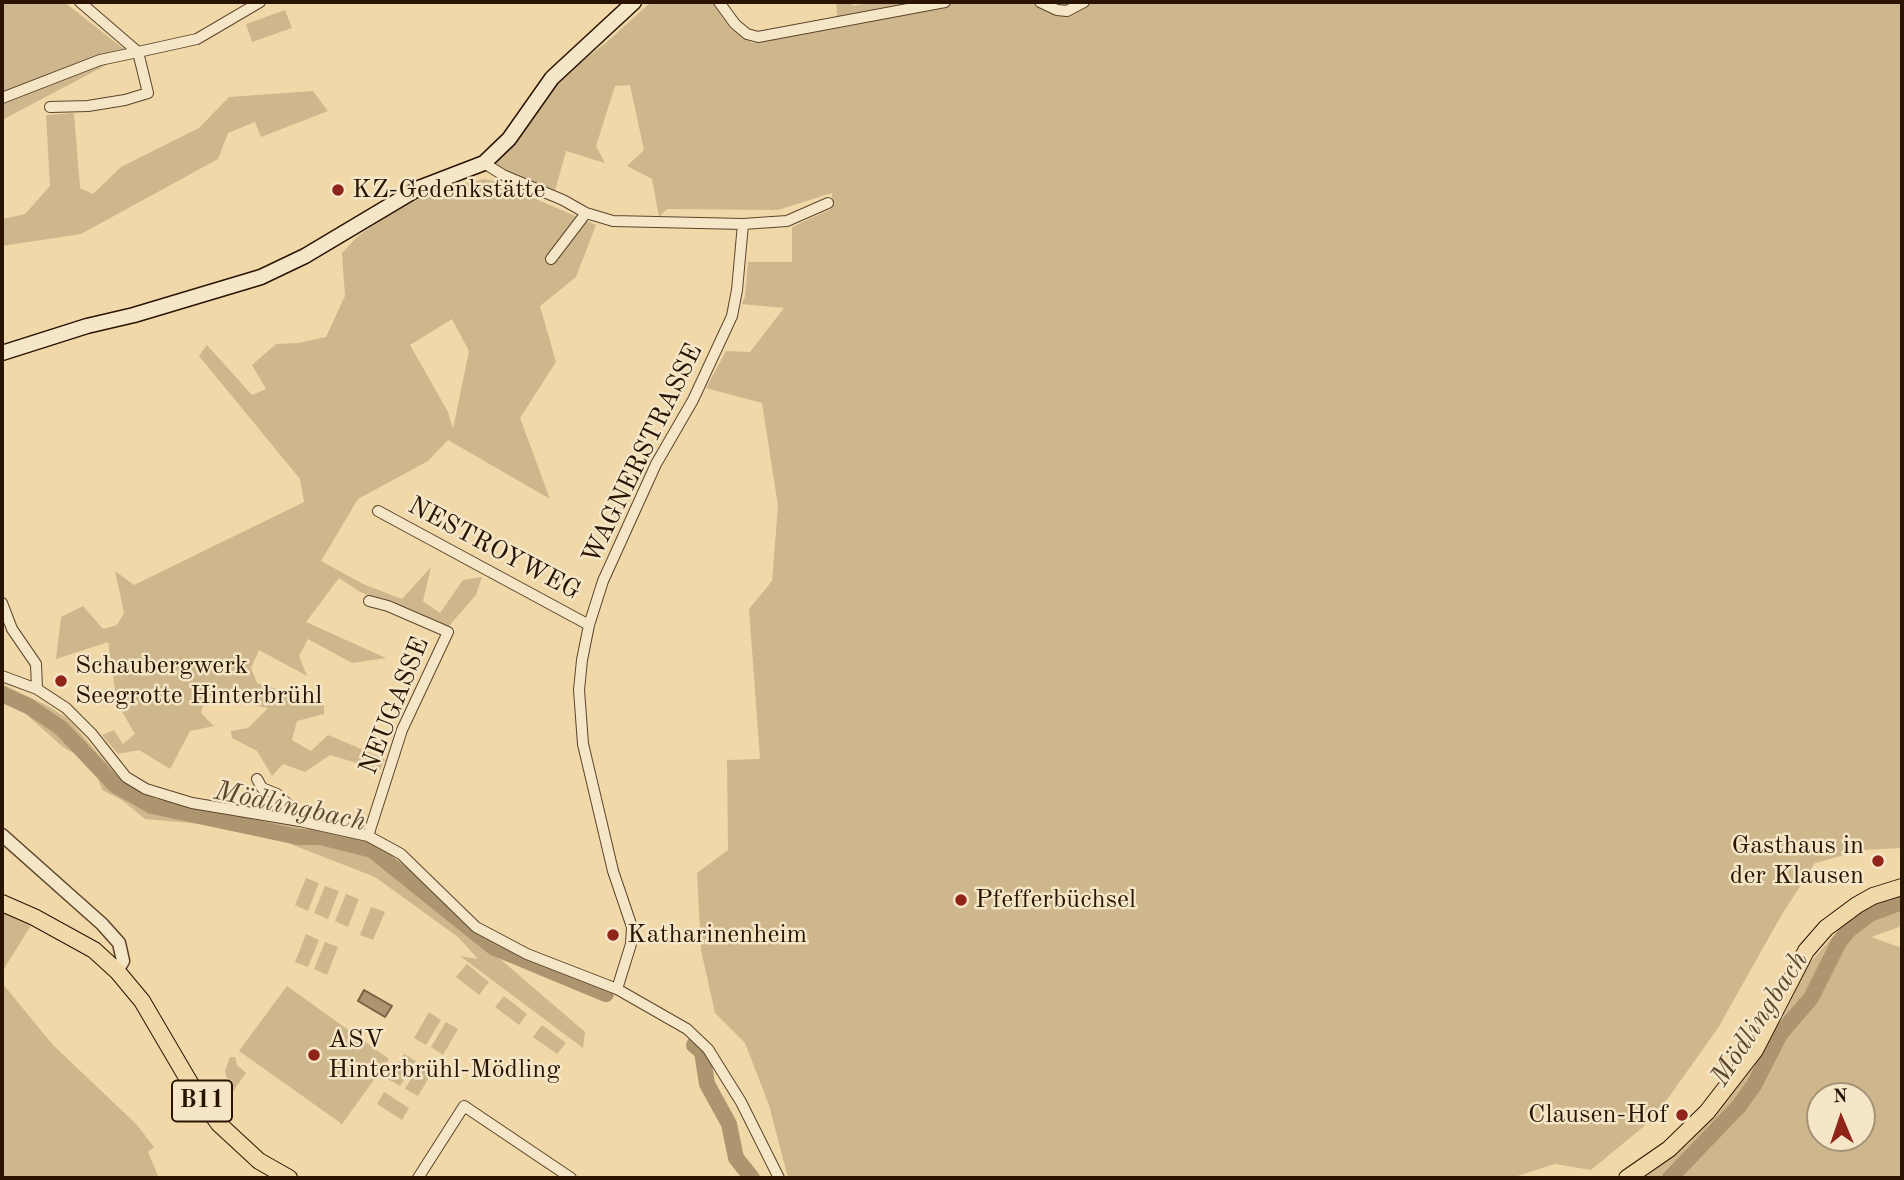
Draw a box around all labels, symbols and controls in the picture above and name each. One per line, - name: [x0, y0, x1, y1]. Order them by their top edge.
- place label: KZ-Gedenkstätte: [352, 174, 545, 206]
- marker: KZ-Gedenkstätte: [330, 182, 346, 198]
- street label: WAGNERSTRASSE: [576, 339, 710, 569]
- street label: NESTROYWEG: [402, 490, 586, 608]
- street label: NEUGASSE: [353, 633, 437, 779]
- place label: Schaubergwerk Seegrotte Hinterbrühl: [75, 650, 322, 712]
- marker: Schaubergwerk Seegrotte Hinterbrühl: [53, 673, 69, 689]
- water label: Mödlingbach: [211, 775, 369, 839]
- place label: Gasthaus in der Klausen: [1730, 830, 1864, 892]
- marker: Gasthaus in der Klausen: [1870, 853, 1886, 869]
- place label: Pfefferbüchsel: [975, 884, 1136, 916]
- marker: Pfefferbüchsel: [953, 892, 969, 908]
- place label: Katharinenheim: [627, 919, 807, 951]
- marker: Katharinenheim: [605, 927, 621, 943]
- water label: Mödlingbach: [1704, 945, 1816, 1093]
- place label: ASV Hinterbrühl-Mödling: [328, 1024, 560, 1086]
- marker: ASV Hinterbrühl-Mödling: [306, 1047, 322, 1063]
- road number: B11: [172, 1080, 232, 1121]
- north arrow: [1806, 1082, 1876, 1152]
- text: N: [1833, 1088, 1848, 1107]
- place label: Clausen-Hof: [1528, 1099, 1668, 1131]
- marker: Clausen-Hof: [1674, 1107, 1690, 1123]

